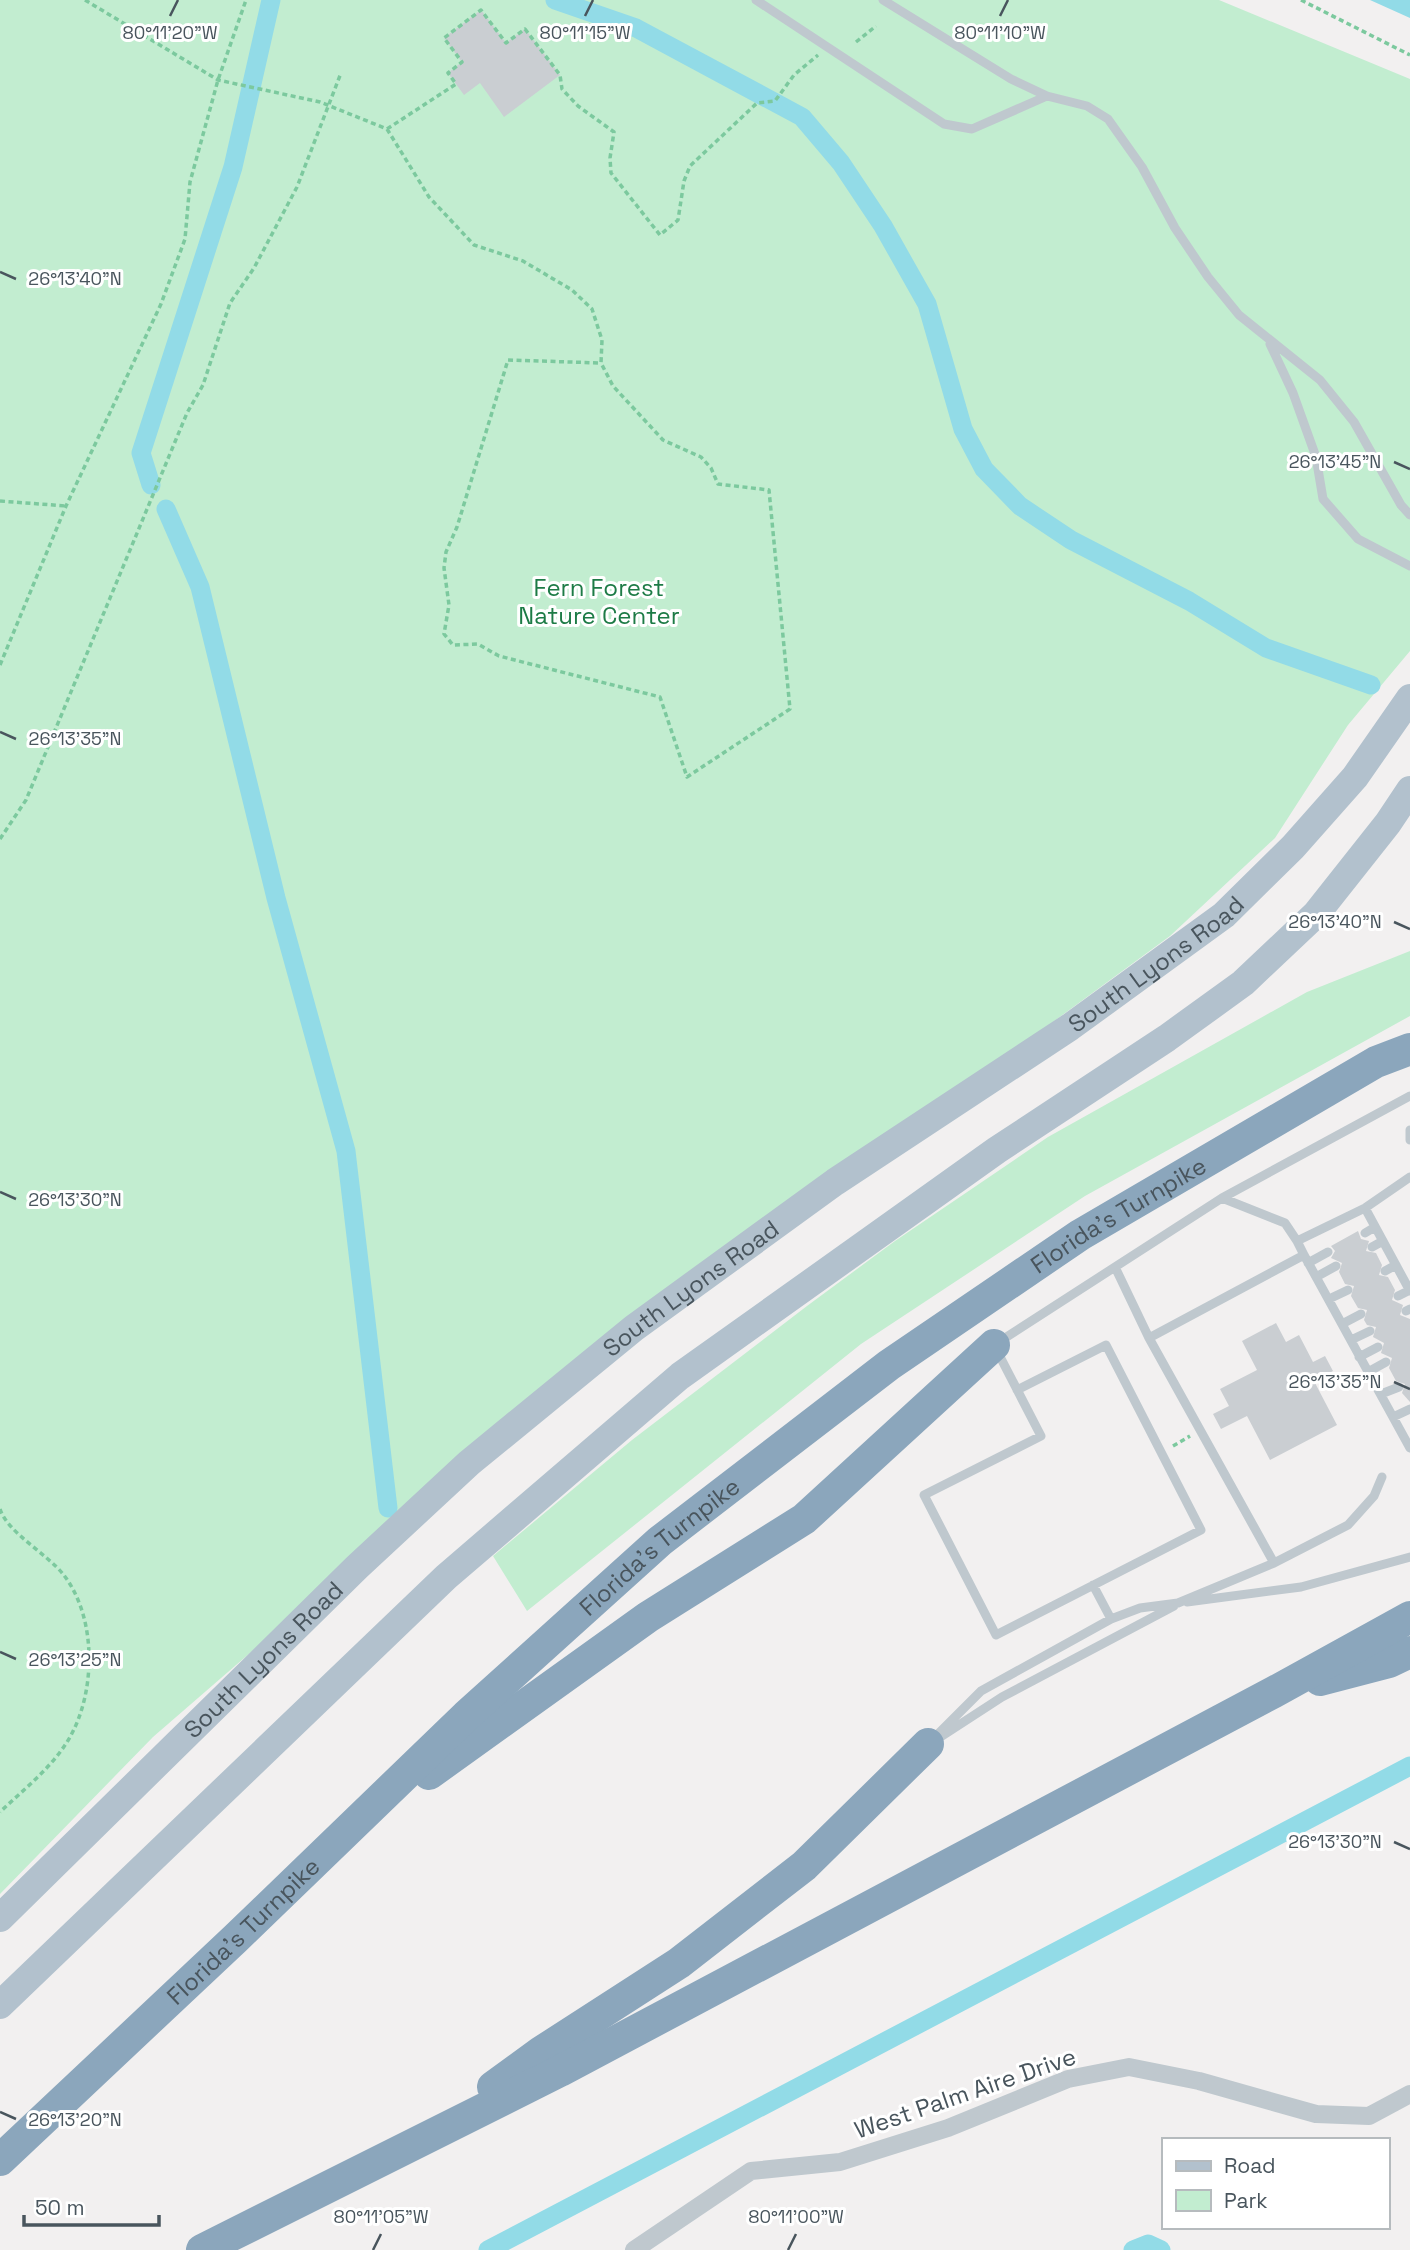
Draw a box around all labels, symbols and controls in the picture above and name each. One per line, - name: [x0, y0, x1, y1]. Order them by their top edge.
- text: 80°11'20"W: [123, 21, 218, 44]
- text: 80°11'15"W: [540, 21, 631, 44]
- text: 80°11'10"W: [954, 21, 1046, 44]
- text: 26°13'40"N: [28, 267, 122, 290]
- text: 26°13'45"N: [1289, 450, 1381, 473]
- park label: Fern Forest Nature Center: [518, 572, 680, 631]
- text: 26°13'35"N: [29, 727, 121, 750]
- street label: South Lyons Road: [1061, 889, 1250, 1039]
- text: 26°13'40"N: [1288, 910, 1382, 933]
- street label: Florida's Turnpike: [1024, 1149, 1211, 1280]
- text: 26°13'30"N: [28, 1188, 122, 1211]
- street label: South Lyons Road: [596, 1213, 785, 1363]
- text: 26°13'35"N: [1289, 1370, 1381, 1393]
- street label: Florida's Turnpike: [572, 1470, 746, 1622]
- street label: South Lyons Road: [177, 1574, 349, 1744]
- text: 26°13'25"N: [29, 1648, 121, 1671]
- text: 26°13'30"N: [1288, 1830, 1382, 1853]
- street label: Florida's Turnpike: [160, 1850, 326, 2011]
- street label: West Palm Aire Drive: [850, 2041, 1080, 2145]
- text: 26°13'20"N: [28, 2108, 122, 2131]
- legend: [1162, 2138, 1389, 2229]
- text: Road: [1224, 2152, 1276, 2179]
- scale bar: [24, 2184, 159, 2228]
- text: Park: [1224, 2187, 1268, 2214]
- text: 50 m: [35, 2194, 85, 2221]
- text: 80°11'05"W: [334, 2205, 429, 2228]
- text: 80°11'00"W: [748, 2205, 844, 2228]

